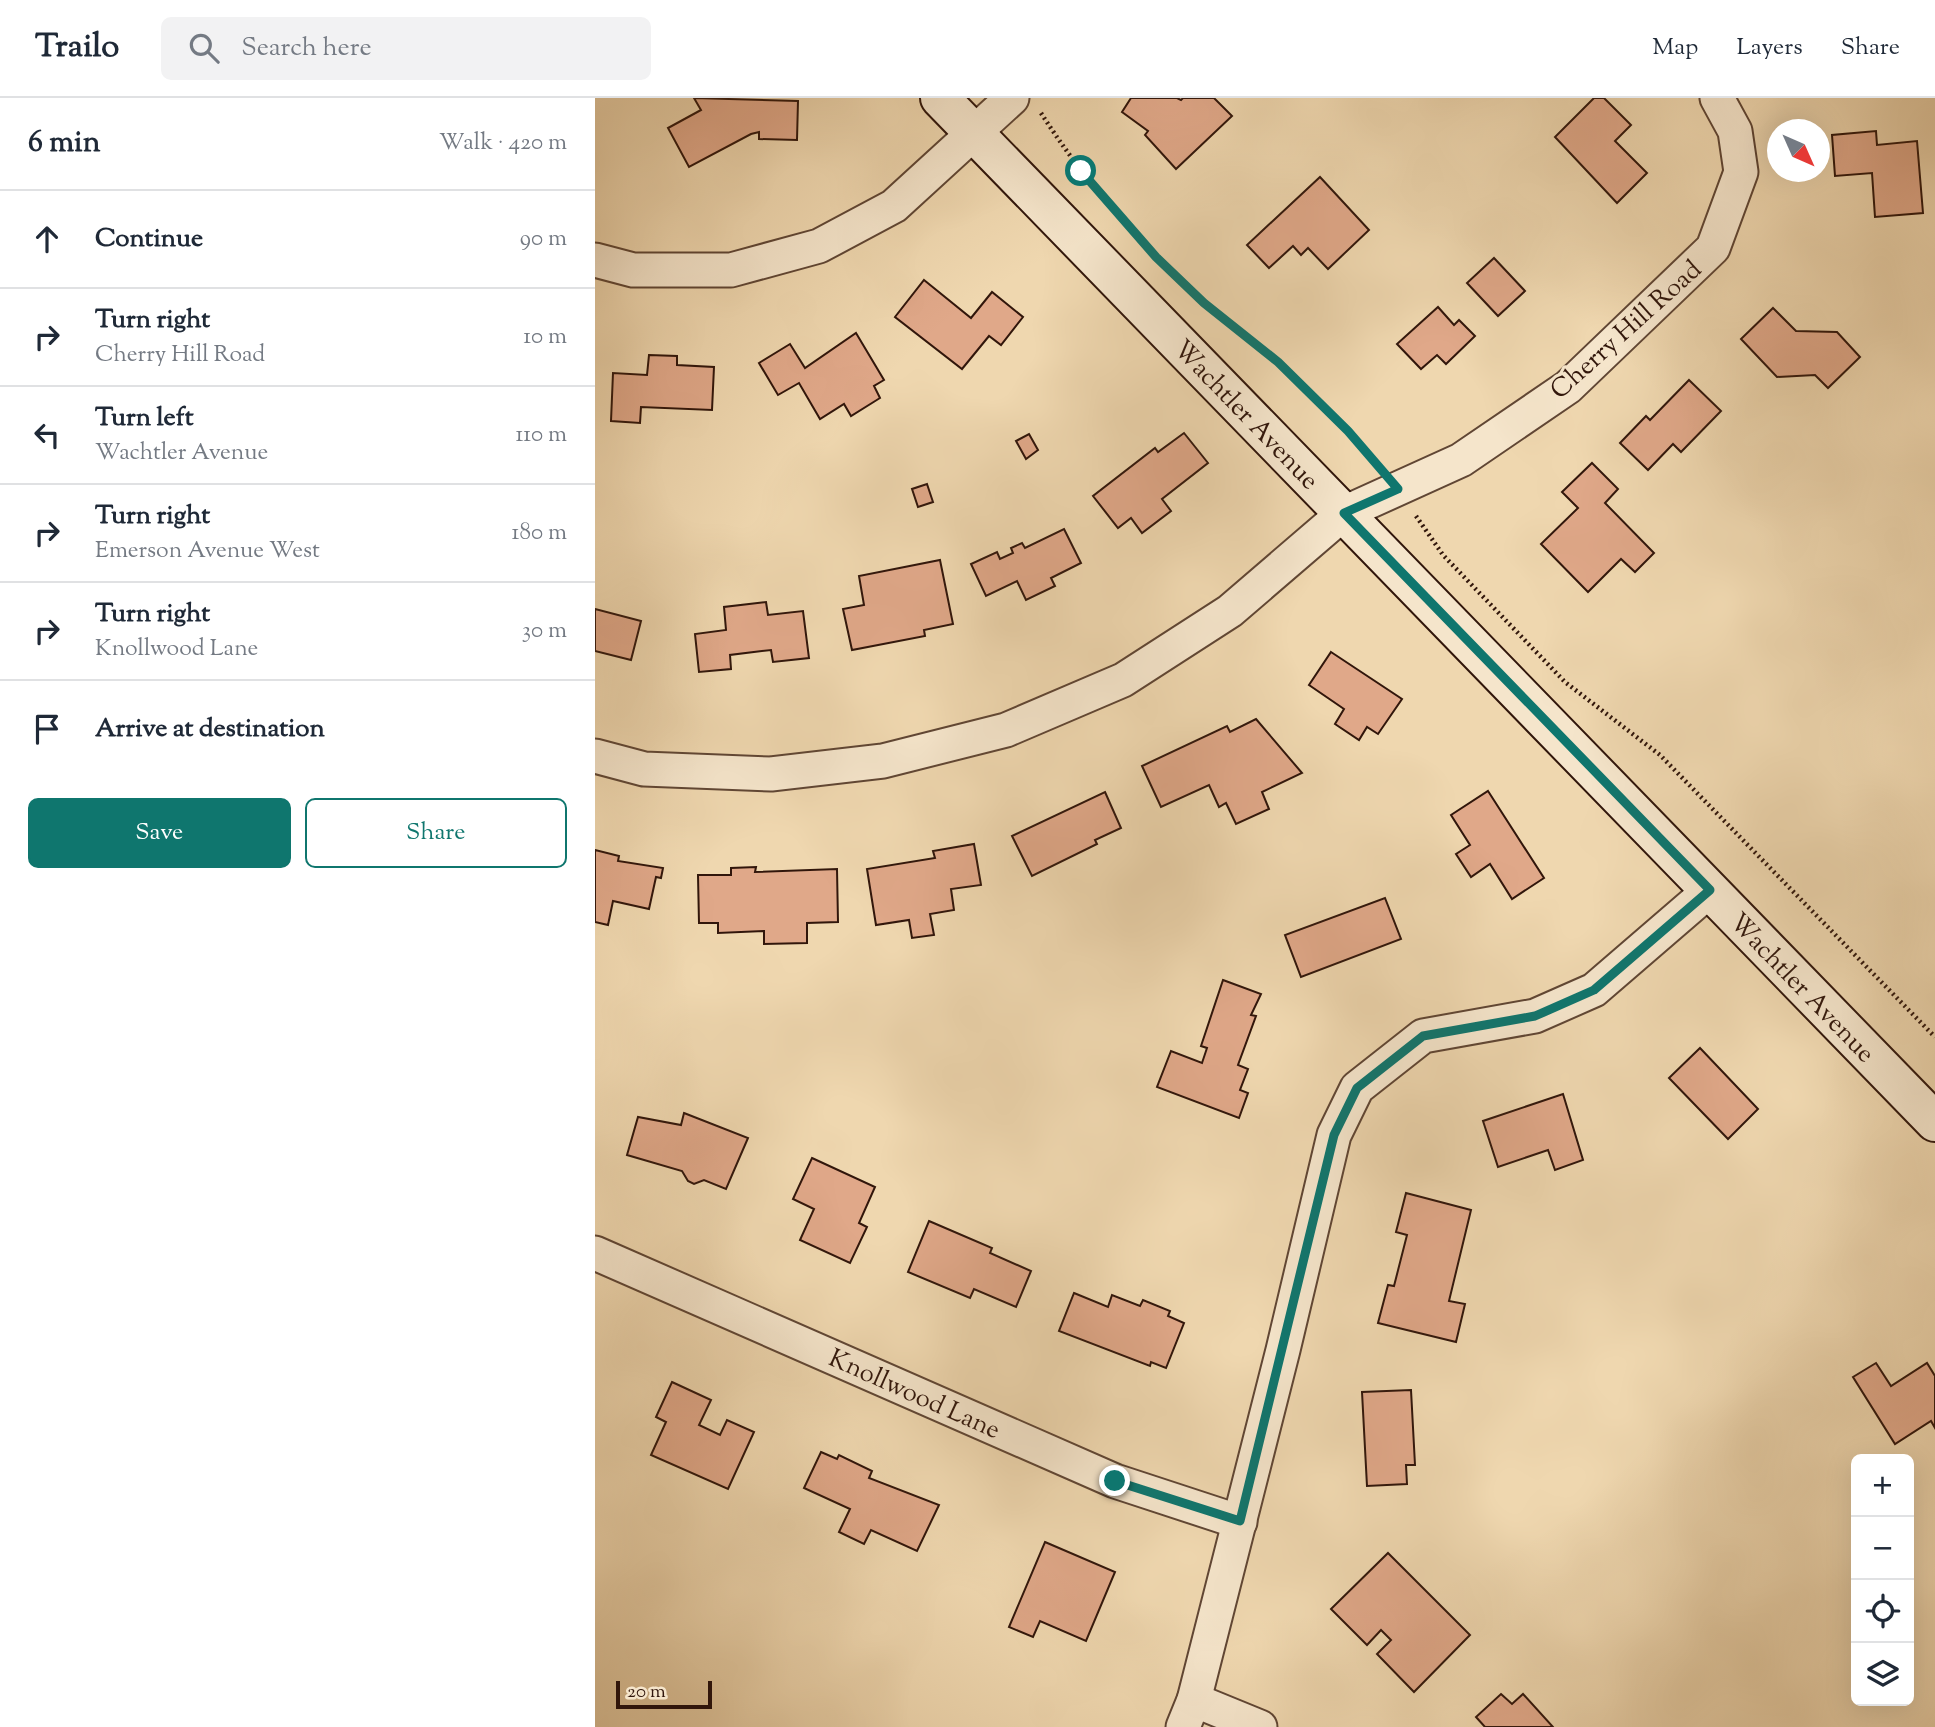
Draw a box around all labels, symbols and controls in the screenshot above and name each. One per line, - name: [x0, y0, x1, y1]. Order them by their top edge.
- search box: [161, 17, 651, 80]
- text: Trailo: [35, 24, 119, 72]
- icon: search: [185, 29, 223, 67]
- text: Search here: [241, 30, 372, 67]
- text: Map: [1652, 31, 1698, 65]
- text: Layers: [1736, 31, 1803, 65]
- text: Share: [1841, 31, 1900, 65]
- north arrow: [1767, 119, 1830, 182]
- text: 6 min: [28, 122, 100, 165]
- text: Walk · 420 m: [439, 127, 567, 160]
- route start: [1065, 155, 1096, 186]
- icon: ahead: [28, 220, 66, 258]
- text: Continue: [95, 221, 203, 258]
- text: 90 m: [520, 223, 567, 256]
- street label: Cherry Hill Road: [1543, 252, 1711, 409]
- text: Turn right: [95, 302, 210, 339]
- icon: right: [28, 318, 66, 356]
- text: 10 m: [523, 321, 567, 354]
- street label: Wachtler Avenue: [1164, 332, 1327, 499]
- text: Cherry Hill Road: [95, 339, 265, 372]
- text: Turn left: [95, 400, 194, 437]
- icon: left: [28, 416, 66, 454]
- text: 110 m: [516, 419, 567, 452]
- text: Wachtler Avenue: [95, 437, 268, 470]
- text: Turn right: [95, 498, 210, 535]
- icon: right: [28, 514, 66, 552]
- text: 180 m: [512, 517, 567, 550]
- text: Emerson Avenue West: [95, 535, 320, 568]
- text: Turn right: [95, 596, 210, 633]
- icon: right: [28, 612, 66, 650]
- text: 30 m: [522, 615, 567, 648]
- text: Knollwood Lane: [95, 633, 258, 666]
- icon: arrive: [28, 710, 66, 748]
- text: Arrive at destination: [95, 711, 325, 748]
- button: Save: [28, 798, 291, 868]
- button: Share: [305, 798, 567, 868]
- street label: Wachtler Avenue: [1720, 905, 1883, 1072]
- street label: Knollwood Lane: [822, 1341, 1006, 1450]
- map controls: [1851, 1454, 1914, 1706]
- button: +: [1851, 1454, 1914, 1517]
- route end: [1099, 1465, 1130, 1496]
- button: −: [1851, 1517, 1914, 1580]
- button: locate: [1851, 1580, 1914, 1643]
- button: layers: [1851, 1643, 1914, 1706]
- scale bar: [616, 1678, 712, 1710]
- text: 20 m: [627, 1679, 666, 1706]

